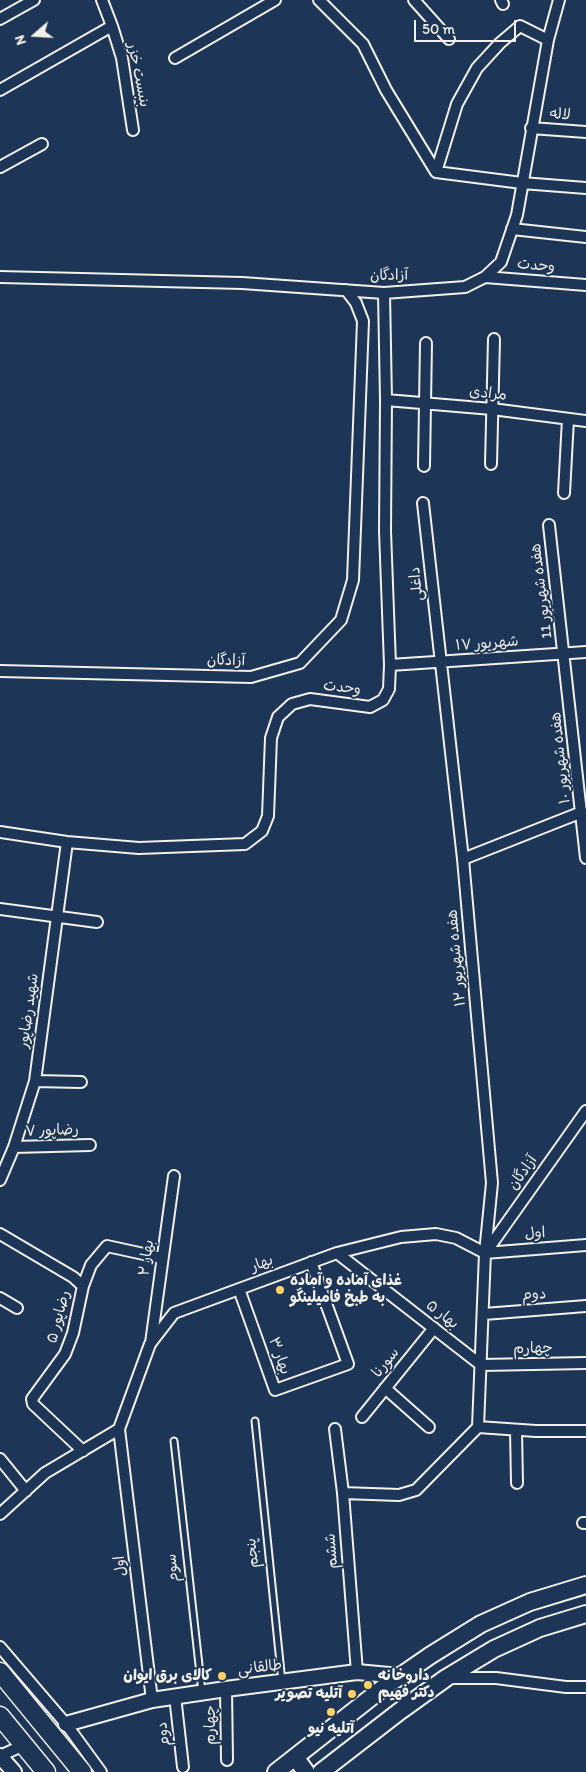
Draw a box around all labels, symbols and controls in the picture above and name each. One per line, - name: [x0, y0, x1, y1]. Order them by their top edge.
- north arrow: [10, 10, 60, 60]
- scale bar: [416, 10, 518, 42]
- text: 50 m: [422, 20, 455, 38]
- text: N: [11, 33, 30, 47]
- street label: بنبست خزر: [123, 41, 153, 109]
- street label: لاله: [549, 105, 571, 125]
- street label: وحدت: [516, 255, 556, 277]
- street label: آزادگان: [370, 267, 408, 285]
- street label: مرادی: [468, 383, 508, 405]
- street label: هفده شهریور 11: [527, 542, 557, 640]
- street label: داغلی: [406, 566, 428, 602]
- street label: ۱۷ شهریور: [455, 633, 519, 655]
- street label: آزادگان: [207, 652, 245, 670]
- street label: وحدت: [322, 677, 362, 699]
- street label: هفده شهریور ۱۰: [547, 711, 575, 805]
- street label: هفده شهریور ۱۲: [444, 909, 470, 1007]
- street label: شهید رضاپور: [15, 972, 43, 1050]
- street label: رضاپور ۷: [25, 1121, 79, 1141]
- street label: آزادگان: [505, 1152, 541, 1194]
- street label: اول: [524, 1224, 546, 1244]
- street label: بهار ۲: [136, 1239, 158, 1277]
- street label: بهار: [248, 1252, 276, 1276]
- place label: غذای آماده و آماده به طبخ فامیلینگو: [290, 1272, 402, 1307]
- marker: غذای آماده و آماده به طبخ فامیلینگو: [274, 1284, 286, 1296]
- street label: دوم: [521, 1285, 547, 1305]
- street label: رضاپور ۵: [43, 1289, 75, 1345]
- street label: بهار ۵: [422, 1297, 462, 1333]
- street label: بهار ۳: [264, 1335, 294, 1377]
- street label: چهارم: [513, 1340, 553, 1358]
- street label: سورنا: [368, 1344, 404, 1382]
- street label: ششم: [322, 1533, 342, 1569]
- street label: پنجم: [242, 1537, 264, 1569]
- street label: سوم: [163, 1553, 183, 1583]
- street label: اول: [111, 1555, 131, 1577]
- street label: طالقانی: [237, 1656, 283, 1680]
- place label: کالای برق ایوان: [123, 1667, 212, 1685]
- place label: داروخانه دکتر فهیم: [378, 1667, 435, 1702]
- marker: کالای برق ایوان: [216, 1670, 228, 1682]
- marker: داروخانه دکتر فهیم: [362, 1679, 374, 1691]
- place label: آتلیه تصویر: [275, 1685, 342, 1703]
- marker: آتلیه تصویر: [346, 1688, 358, 1700]
- street label: چهارم: [202, 1705, 220, 1745]
- marker: آتلیه نیو: [325, 1706, 337, 1718]
- place label: آتلیه نیو: [308, 1720, 354, 1738]
- street label: دوم: [154, 1721, 174, 1747]

